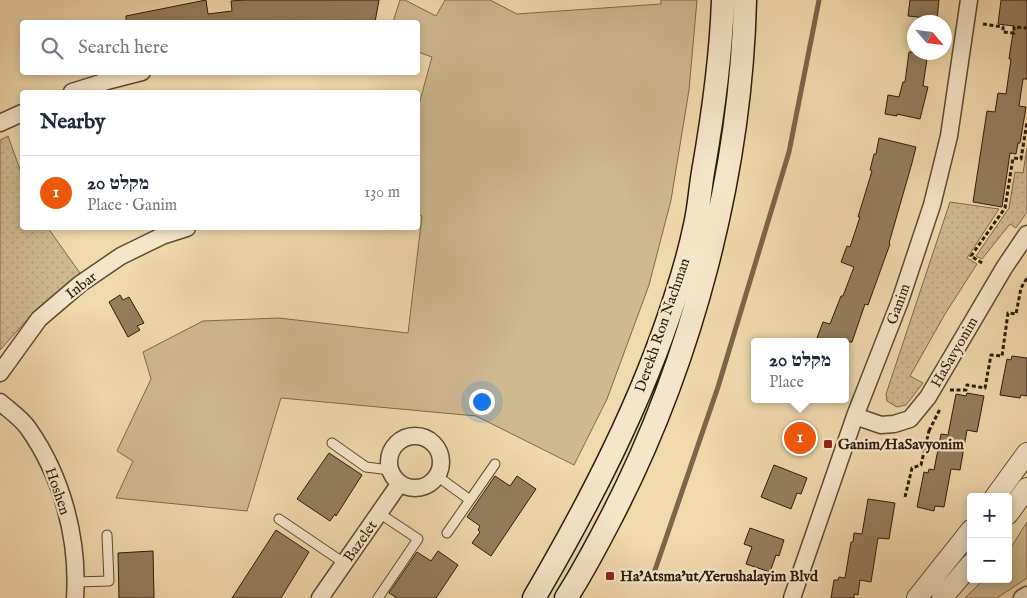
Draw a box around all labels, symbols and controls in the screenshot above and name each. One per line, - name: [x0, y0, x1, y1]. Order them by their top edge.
- north arrow: [907, 15, 952, 60]
- search box: [20, 20, 420, 75]
- icon: search: [38, 34, 66, 62]
- text: Search here: [78, 36, 169, 60]
- text: Nearby: [40, 109, 105, 136]
- text: מקלט 20: [87, 172, 149, 196]
- text: 1: [53, 183, 59, 203]
- text: 130 m: [364, 183, 400, 203]
- text: Place · Ganim: [87, 196, 177, 216]
- street label: Derekh Ron Nachman: [631, 256, 694, 395]
- street label: Inbar: [62, 267, 101, 303]
- street label: Ganim: [882, 281, 915, 327]
- street label: HaSavyonim: [927, 313, 983, 391]
- popup: [751, 338, 849, 403]
- text: מקלט 20: [769, 349, 831, 373]
- text: Place: [769, 373, 804, 393]
- your location: [469, 389, 495, 415]
- pin: 1: [784, 419, 816, 457]
- place label: Ganim/HaSavyonim: [838, 435, 964, 454]
- marker: Ganim/HaSavyonim: [822, 438, 834, 450]
- street label: Hoshen: [41, 465, 74, 517]
- map controls: [967, 493, 1012, 583]
- button: +: [967, 493, 1012, 538]
- street label: Bazelet: [339, 517, 381, 566]
- button: −: [967, 538, 1012, 583]
- place label: Ha'Atsma'ut/Yerushalayim Blvd: [620, 567, 819, 586]
- marker: Ha'Atsma'ut/Yerushalayim Blvd: [604, 570, 616, 582]

